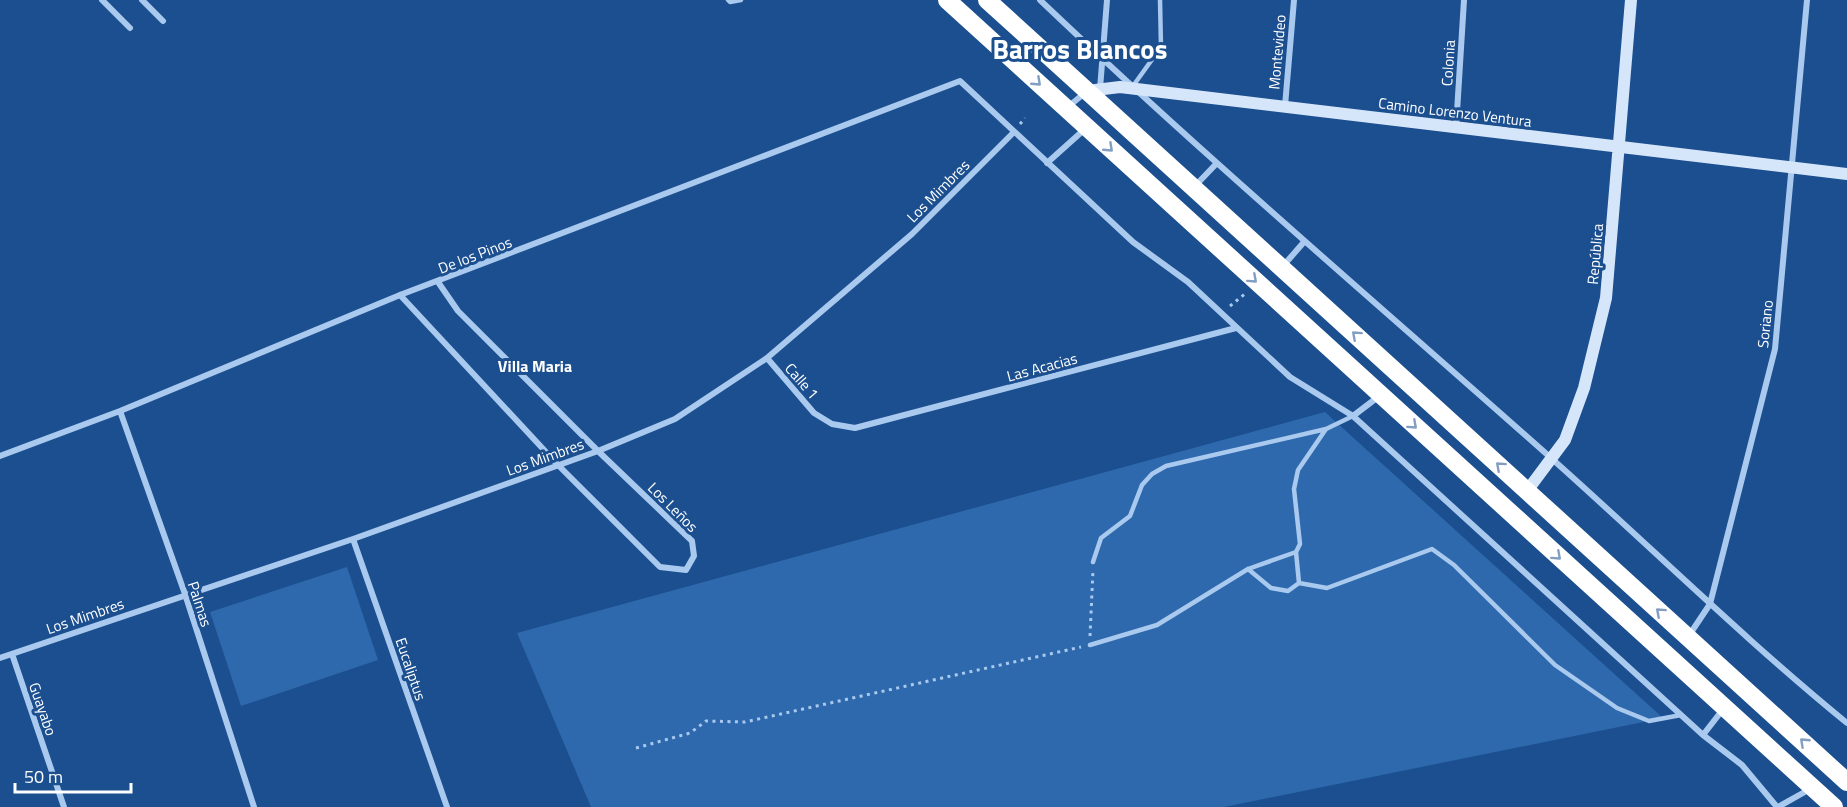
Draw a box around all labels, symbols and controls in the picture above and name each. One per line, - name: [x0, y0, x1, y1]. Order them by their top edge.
- street label: Montevideo: [1262, 14, 1292, 90]
- district label: Barros Blancos: [993, 28, 1167, 69]
- street label: Colonia: [1435, 39, 1461, 87]
- one-way arrow: [1030, 75, 1041, 86]
- street label: Camino Lorenzo Ventura: [1377, 91, 1533, 133]
- one-way arrow: [1102, 141, 1113, 152]
- street label: Los Mimbres: [901, 154, 975, 228]
- street label: República: [1581, 222, 1609, 286]
- street label: De los Pinos: [435, 230, 515, 280]
- one-way arrow: [1247, 272, 1257, 283]
- street label: Soriano: [1751, 299, 1779, 349]
- one-way arrow: [1352, 331, 1362, 342]
- street label: Las Acacias: [1004, 347, 1080, 387]
- district label: Villa Maria: [498, 354, 572, 378]
- street label: Calle 1: [780, 358, 824, 404]
- one-way arrow: [1406, 418, 1417, 429]
- street label: Los Mimbres: [503, 432, 587, 482]
- one-way arrow: [1496, 462, 1506, 473]
- street label: Los Leños: [643, 477, 703, 537]
- one-way arrow: [1550, 548, 1561, 559]
- street label: Palmas: [182, 578, 218, 630]
- street label: Los Mimbres: [43, 592, 127, 640]
- one-way arrow: [1656, 608, 1666, 619]
- street label: Eucaliptus: [390, 635, 432, 703]
- street label: Guayabo: [23, 679, 63, 739]
- one-way arrow: [1800, 739, 1811, 750]
- scale bar: [15, 756, 130, 794]
- text: 50 m: [24, 763, 63, 790]

